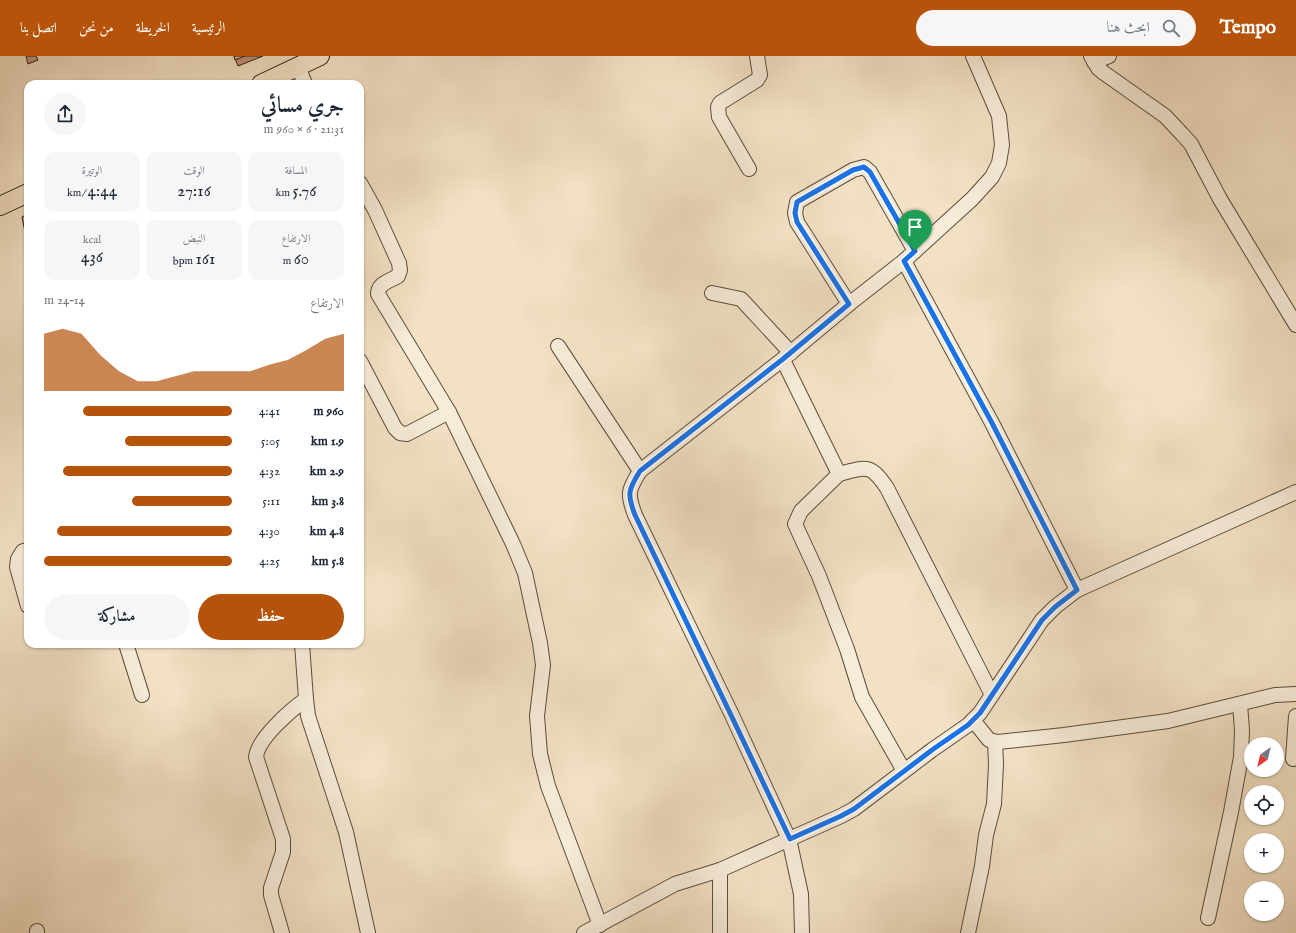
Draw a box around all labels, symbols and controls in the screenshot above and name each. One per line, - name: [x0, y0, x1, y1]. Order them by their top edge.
- search box: [916, 10, 1196, 46]
- text: Tempo: [1220, 16, 1276, 40]
- icon: search: [1160, 17, 1182, 39]
- text: ابحث هنا: [1107, 18, 1150, 37]
- text: اتصل بنا: [20, 19, 57, 37]
- text: من نحن: [79, 19, 114, 37]
- text: الخريطة: [136, 19, 170, 37]
- text: الرئيسية: [192, 19, 225, 37]
- text: جري مسائي: [261, 92, 344, 120]
- button: share: [44, 93, 86, 135]
- text: 21:31 · 6 × 960 m: [264, 121, 344, 138]
- text: الوتيرة: [82, 164, 102, 178]
- text: الوقت: [183, 164, 205, 178]
- text: المسافة: [285, 164, 307, 178]
- text: 4:44: [88, 181, 117, 202]
- text: 27:16: [177, 181, 211, 202]
- text: 5.76: [292, 181, 316, 202]
- text: /km: [67, 186, 88, 200]
- text: km: [276, 186, 292, 200]
- pin: [898, 210, 932, 251]
- icon: arrive: [904, 216, 926, 238]
- text: النبض: [183, 232, 205, 246]
- text: الارتفاع: [282, 232, 310, 246]
- text: kcal: [83, 233, 101, 247]
- text: 436: [81, 247, 103, 268]
- text: 161: [195, 249, 215, 270]
- text: 60: [294, 249, 309, 270]
- text: bpm: [173, 254, 195, 268]
- text: m: [283, 254, 294, 268]
- text: 14–24 m: [44, 292, 85, 309]
- text: الارتفاع: [310, 295, 344, 312]
- text: 4:41: [259, 403, 280, 420]
- text: 960 m: [314, 403, 344, 420]
- text: 5:05: [261, 433, 280, 450]
- text: 1.9 km: [311, 433, 344, 450]
- text: 4:32: [259, 463, 280, 480]
- text: 2.9 km: [310, 463, 344, 480]
- text: 5:11: [262, 493, 280, 510]
- text: 3.8 km: [311, 493, 344, 510]
- text: 4:30: [259, 523, 280, 540]
- text: 4.8 km: [310, 523, 344, 540]
- text: 4:25: [259, 553, 280, 570]
- text: 5.8 km: [312, 553, 344, 570]
- button: مشاركة: [44, 594, 190, 640]
- button: حفظ: [198, 594, 344, 640]
- north arrow: [1244, 737, 1284, 777]
- map controls: [1244, 737, 1284, 921]
- button: locate: [1244, 785, 1284, 825]
- button: +: [1244, 833, 1284, 873]
- button: −: [1244, 881, 1284, 921]

